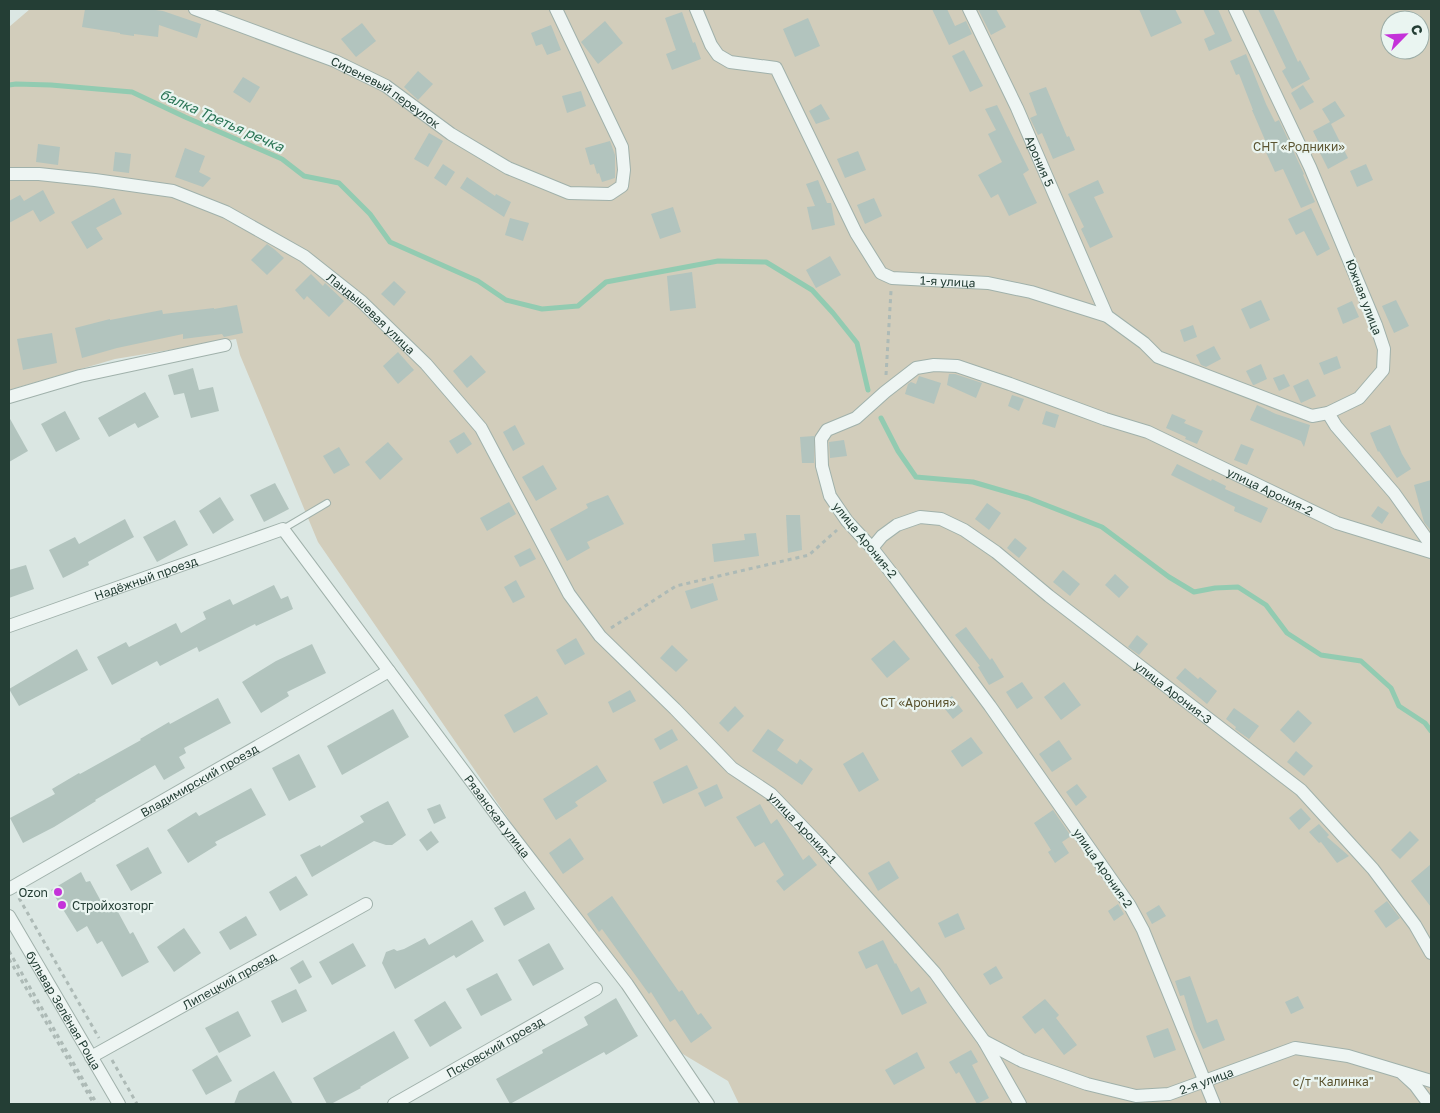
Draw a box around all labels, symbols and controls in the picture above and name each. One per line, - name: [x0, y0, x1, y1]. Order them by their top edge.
- north arrow: [1380, 10, 1430, 60]
- text: С: [1408, 22, 1427, 38]
- street label: Сиреневый переулок: [329, 53, 443, 131]
- water label: балка Третья речка: [157, 85, 288, 155]
- street label: Арония 5: [1022, 133, 1058, 189]
- park label: СНТ «Родники»: [1253, 139, 1345, 154]
- street label: Южная улица: [1343, 257, 1385, 337]
- street label: Ландышевая улица: [324, 270, 418, 357]
- street label: 1-я улица: [920, 272, 976, 290]
- street label: улица Арония-2: [1225, 464, 1316, 518]
- street label: улица Арония-2: [830, 499, 900, 581]
- street label: Надёжный проезд: [92, 552, 199, 603]
- street label: улица Арония-3: [1132, 657, 1215, 726]
- park label: СТ «Арония»: [880, 695, 956, 710]
- street label: Владимирский проезд: [137, 740, 260, 820]
- street label: Рязанская улица: [461, 771, 534, 861]
- street label: улица Арония-1: [765, 789, 840, 866]
- street label: улица Арония-2: [1070, 825, 1136, 911]
- place label: Ozon: [19, 885, 48, 900]
- marker: Ozon: [52, 886, 64, 898]
- place label: Стройхозторг: [72, 898, 154, 913]
- marker: Стройхозторг: [56, 899, 68, 911]
- street label: бульвар Зелёная Роща: [23, 948, 105, 1072]
- street label: Липецкий проезд: [180, 948, 278, 1012]
- street label: Псковский проезд: [443, 1013, 546, 1080]
- street label: 2-я улица: [1177, 1064, 1235, 1097]
- park label: с/т "Калинка": [1293, 1074, 1373, 1089]

